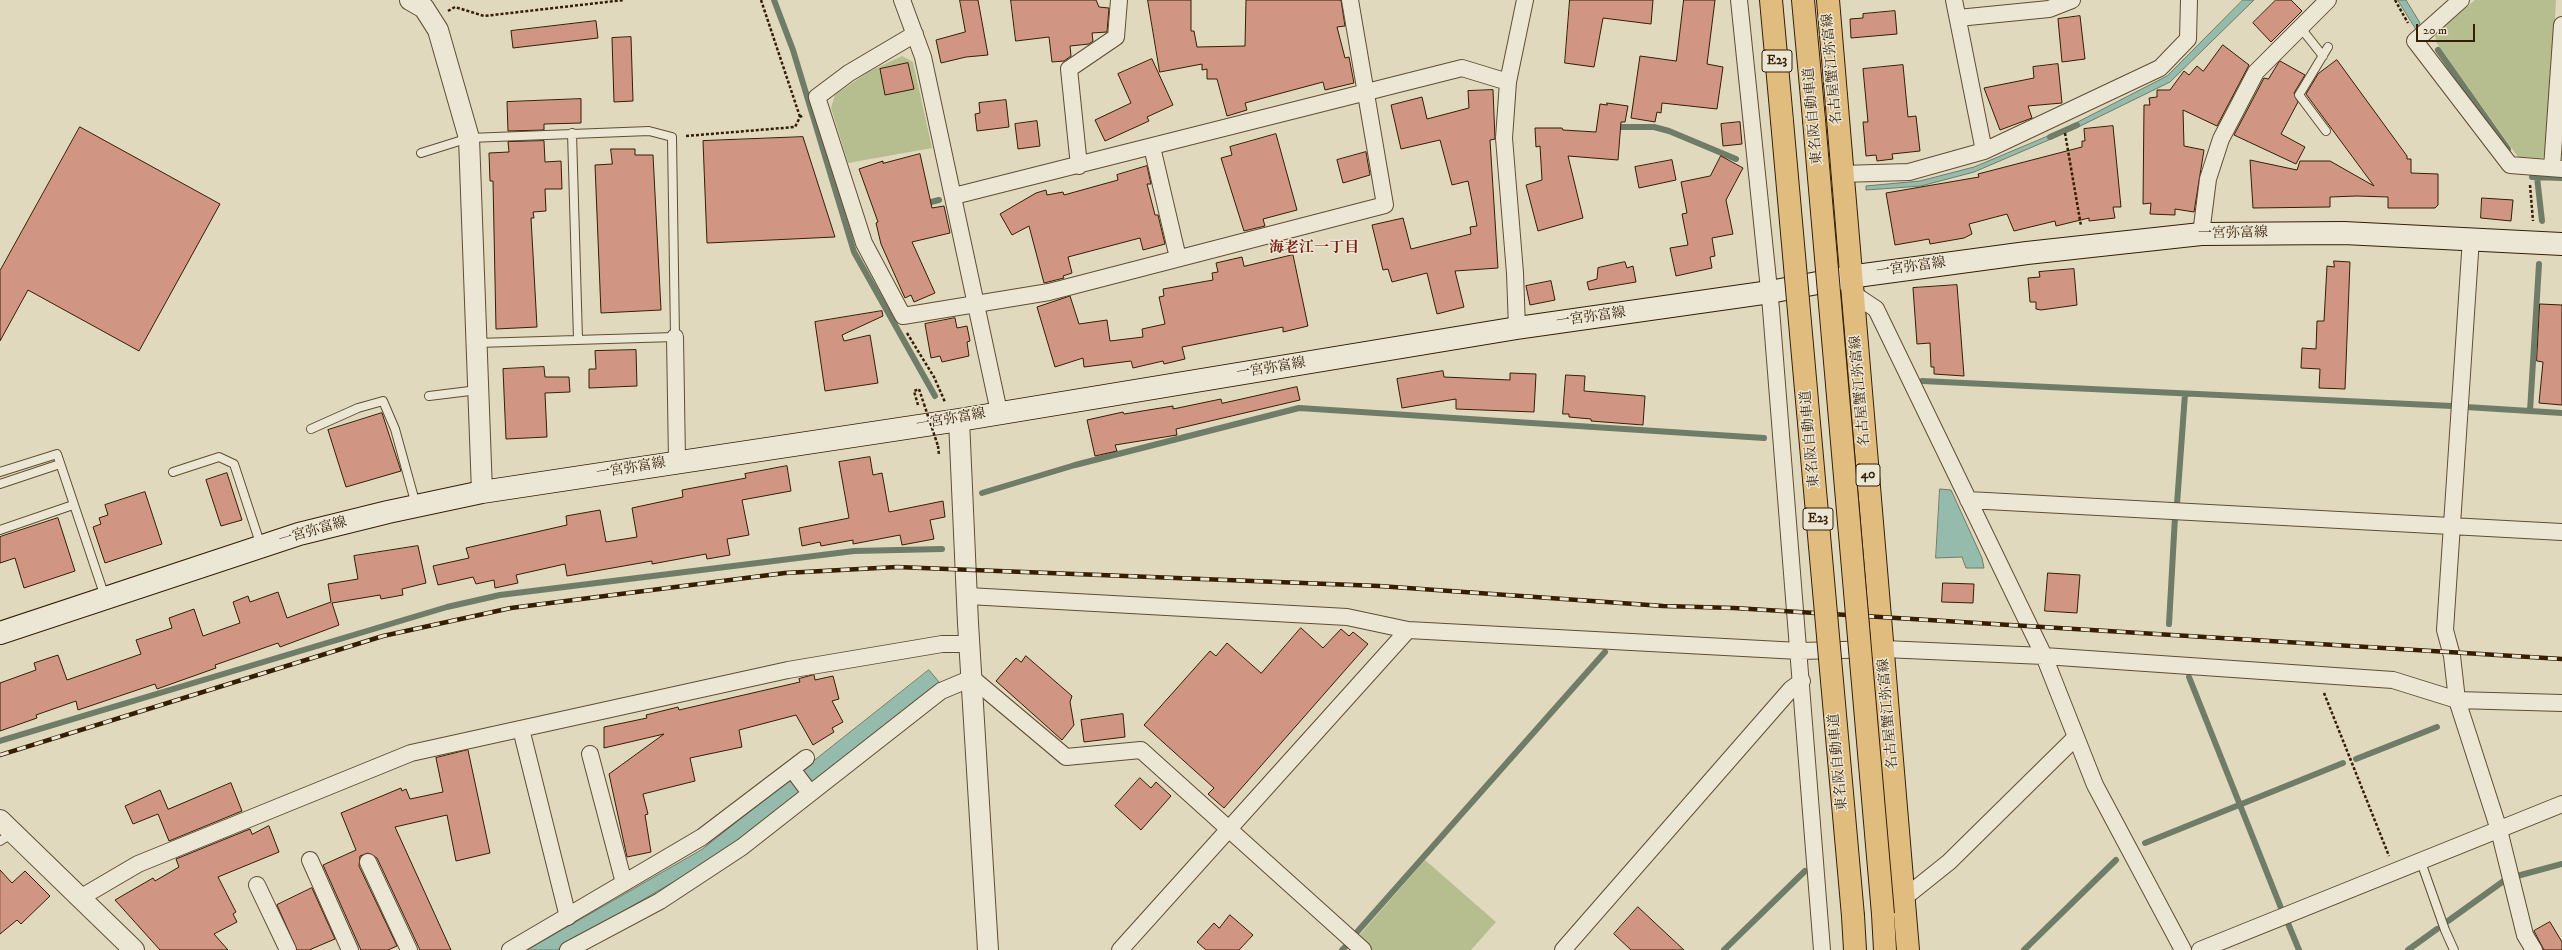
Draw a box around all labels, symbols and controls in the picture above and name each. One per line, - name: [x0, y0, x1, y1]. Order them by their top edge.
- street label: 名古屋蟹江弥富線: [1820, 12, 1846, 126]
- scale bar: [2418, 16, 2477, 42]
- text: 20 m: [2423, 23, 2447, 38]
- road number: E23: [1762, 50, 1792, 72]
- street label: 東名阪自動車道: [1801, 66, 1827, 166]
- street label: 一宮弥富線: [2198, 225, 2268, 243]
- district label: 海老江一丁目: [1269, 240, 1359, 258]
- street label: 一宮弥富線: [1875, 255, 1947, 281]
- street label: 一宮弥富線: [1555, 305, 1627, 331]
- street label: 名古屋蟹江弥富線: [1848, 334, 1874, 448]
- street label: 一宮弥富線: [1235, 355, 1307, 383]
- street label: 東名阪自動車道: [1798, 389, 1824, 489]
- street label: 一宮弥富線: [915, 406, 987, 434]
- street label: 一宮弥富線: [595, 455, 667, 483]
- road number: 40: [1856, 464, 1880, 486]
- road number: E23: [1803, 508, 1833, 530]
- street label: 一宮弥富線: [277, 514, 349, 550]
- street label: 名古屋蟹江弥富線: [1876, 657, 1902, 771]
- street label: 東名阪自動車道: [1826, 712, 1852, 812]

